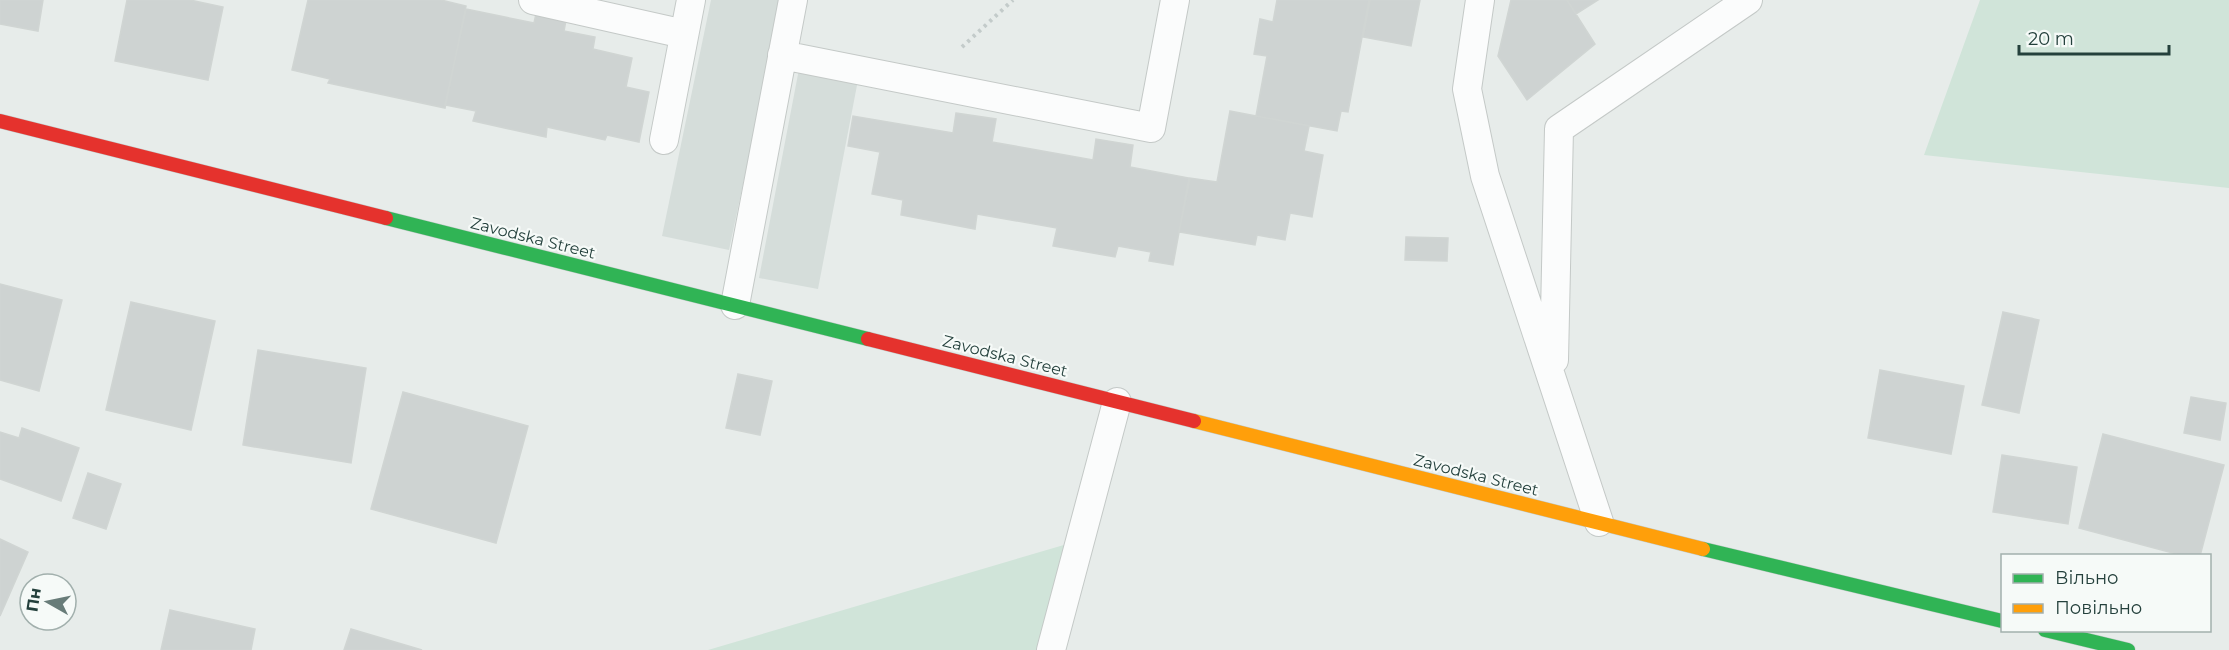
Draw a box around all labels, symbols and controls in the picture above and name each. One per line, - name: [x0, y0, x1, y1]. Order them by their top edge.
- scale bar: [2019, 18, 2169, 56]
- text: 20 m: [2028, 28, 2074, 50]
- street label: Zavodska Street: [468, 213, 598, 263]
- street label: Zavodska Street: [940, 331, 1070, 381]
- street label: Zavodska Street: [1411, 450, 1541, 500]
- legend: [2001, 554, 2211, 632]
- text: Вільно: [2055, 567, 2119, 589]
- north arrow: [18, 572, 78, 632]
- text: Пн: [22, 586, 45, 613]
- text: Повільно: [2055, 597, 2142, 619]

